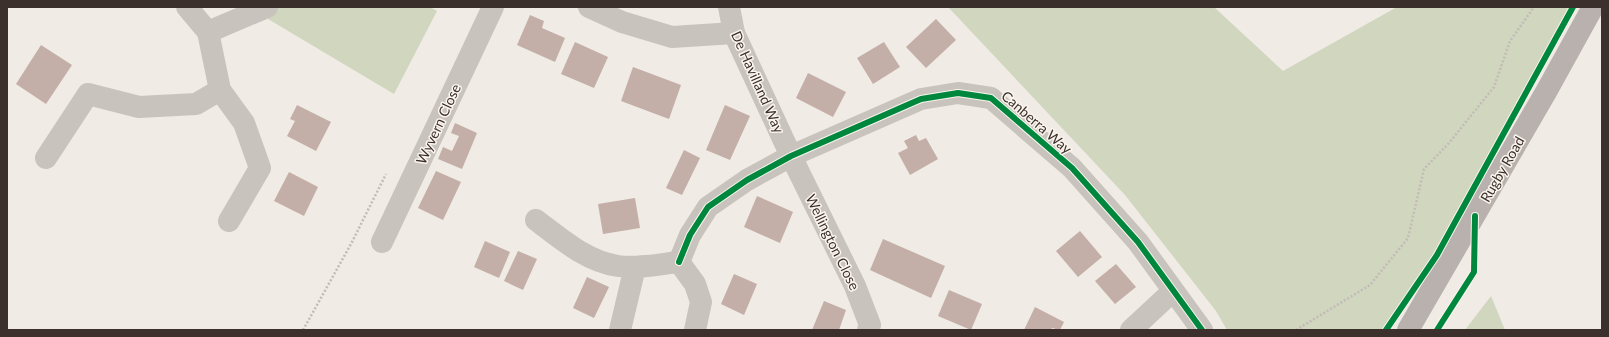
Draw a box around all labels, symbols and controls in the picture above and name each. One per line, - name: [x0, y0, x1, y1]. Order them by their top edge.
- street label: De Havilland Way: [728, 28, 788, 136]
- street label: Wyvern Close: [412, 81, 464, 167]
- street label: Canberra Way: [998, 87, 1076, 158]
- street label: Rugby Road: [1476, 133, 1528, 205]
- street label: Wellington Close: [802, 191, 864, 293]

